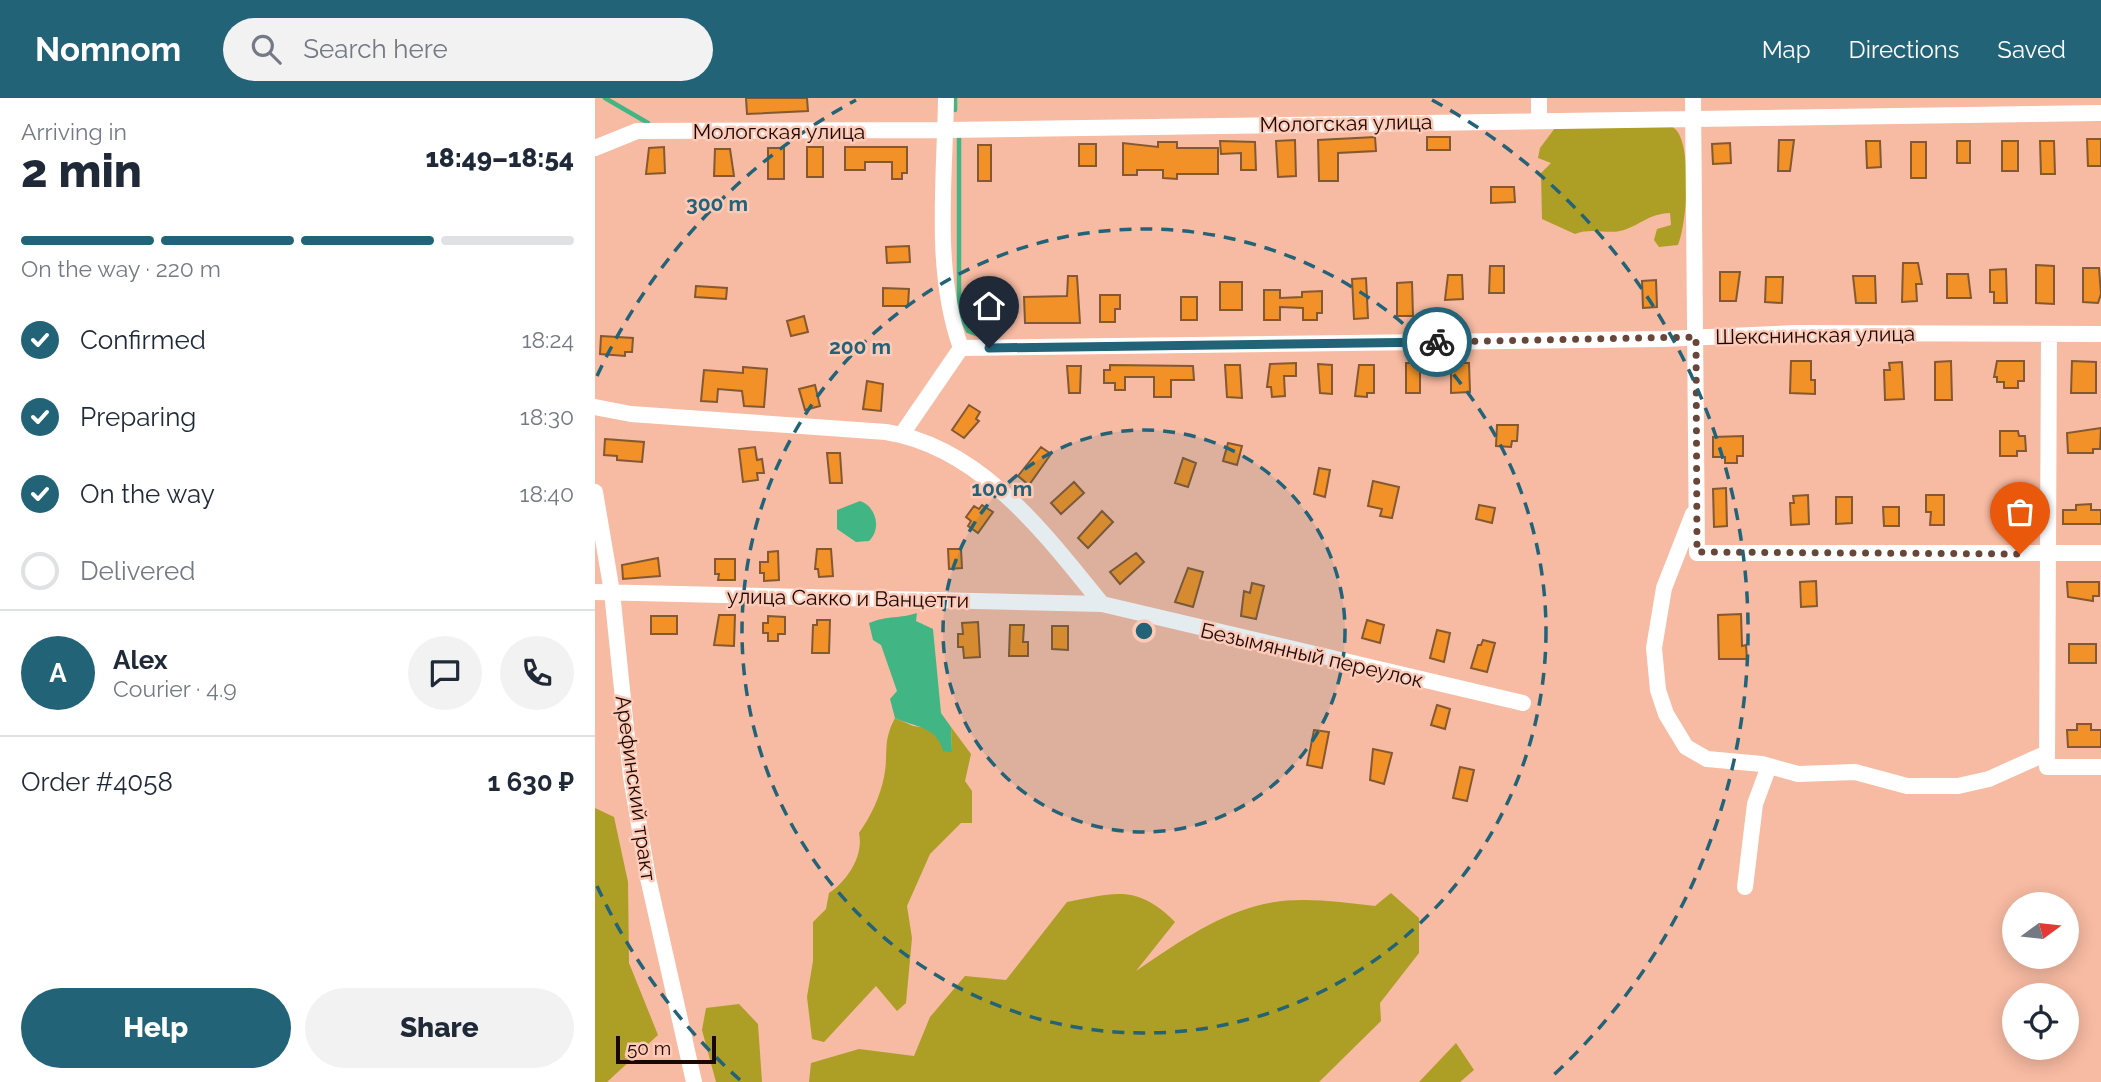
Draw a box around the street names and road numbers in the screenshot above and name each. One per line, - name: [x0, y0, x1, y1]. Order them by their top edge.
- street label: Мологская улица: [1259, 109, 1433, 137]
- street label: Мологская улица: [693, 119, 865, 144]
- street label: Шекснинская улица: [1715, 321, 1915, 349]
- street label: улица Сакко и Ванцетти: [727, 583, 969, 613]
- street label: Безымянный переулок: [1198, 617, 1426, 693]
- street label: Арефинский тракт: [611, 694, 661, 882]

